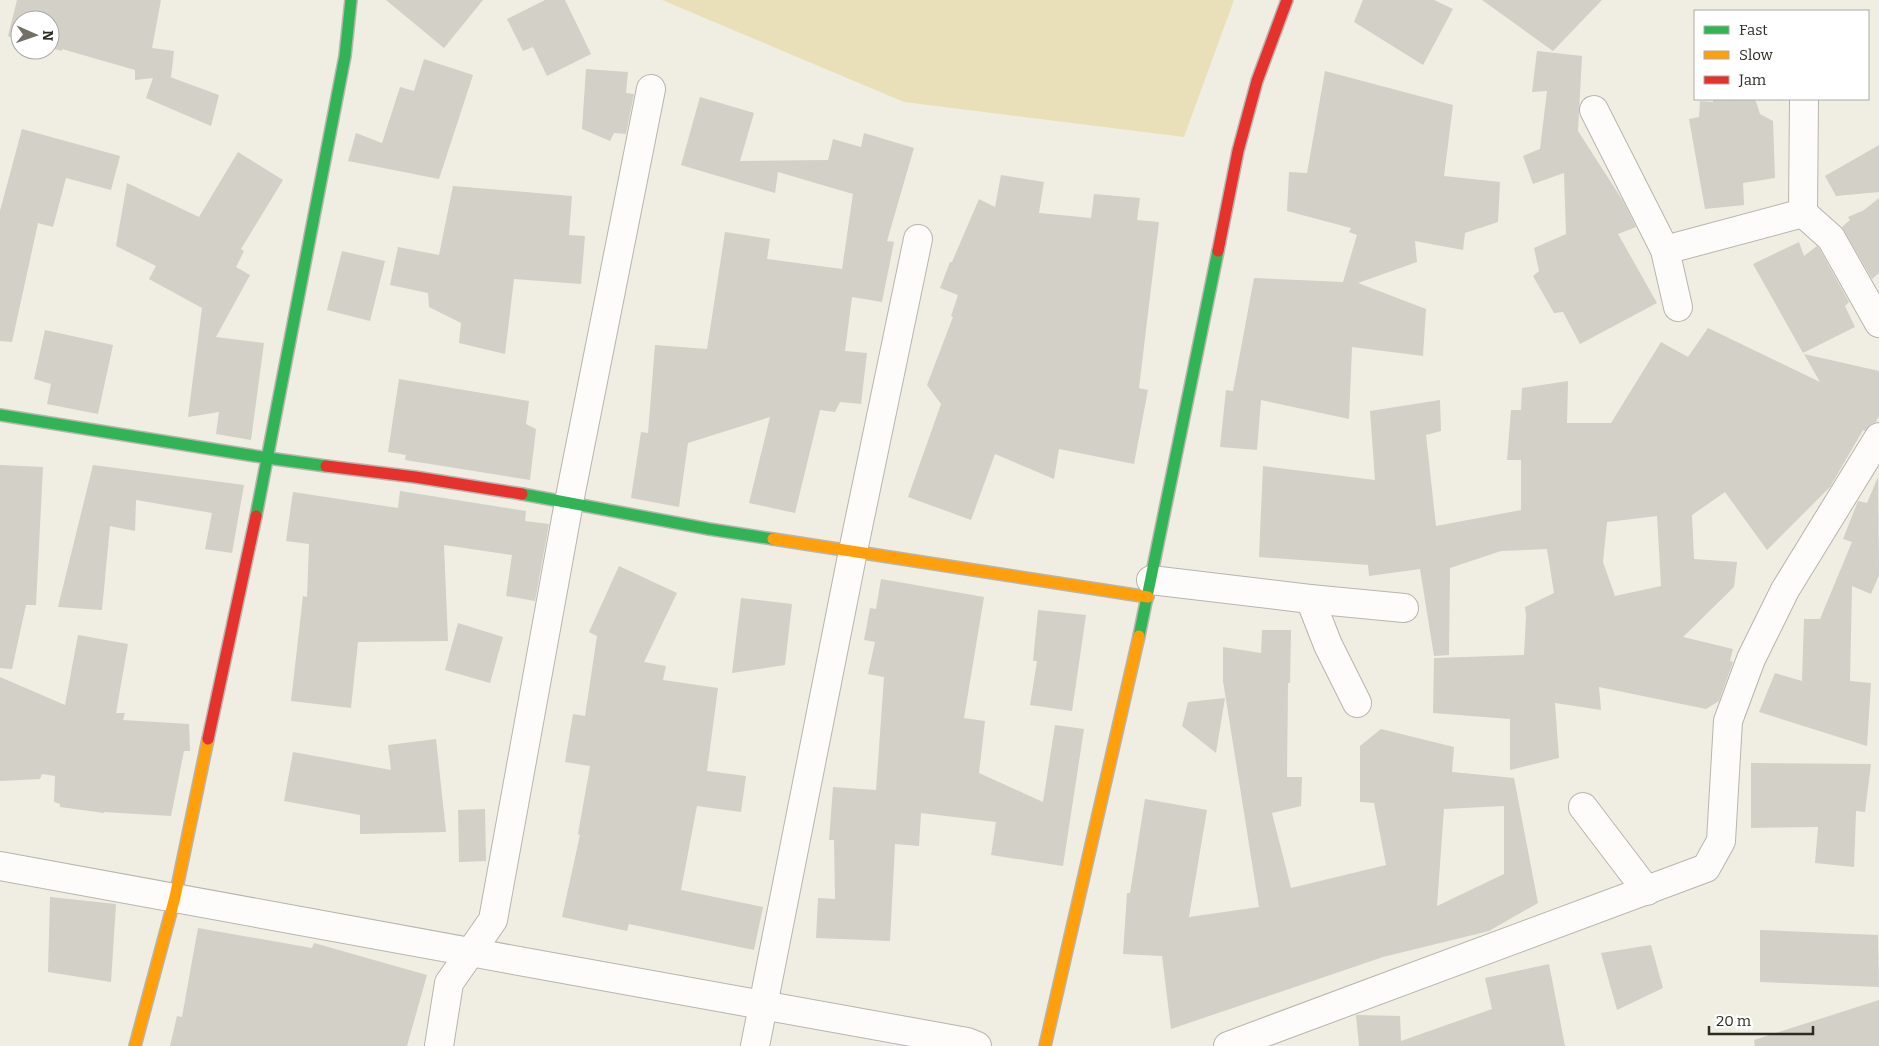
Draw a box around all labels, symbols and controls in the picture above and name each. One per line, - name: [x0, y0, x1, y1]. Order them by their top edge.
- north arrow: [10, 10, 60, 60]
- legend: [1694, 10, 1869, 100]
- text: Fast: [1739, 21, 1768, 39]
- text: N: [39, 30, 56, 41]
- text: Slow: [1739, 46, 1774, 64]
- text: Jam: [1738, 71, 1767, 89]
- scale bar: [1709, 1004, 1813, 1036]
- text: 20 m: [1716, 1012, 1752, 1030]

